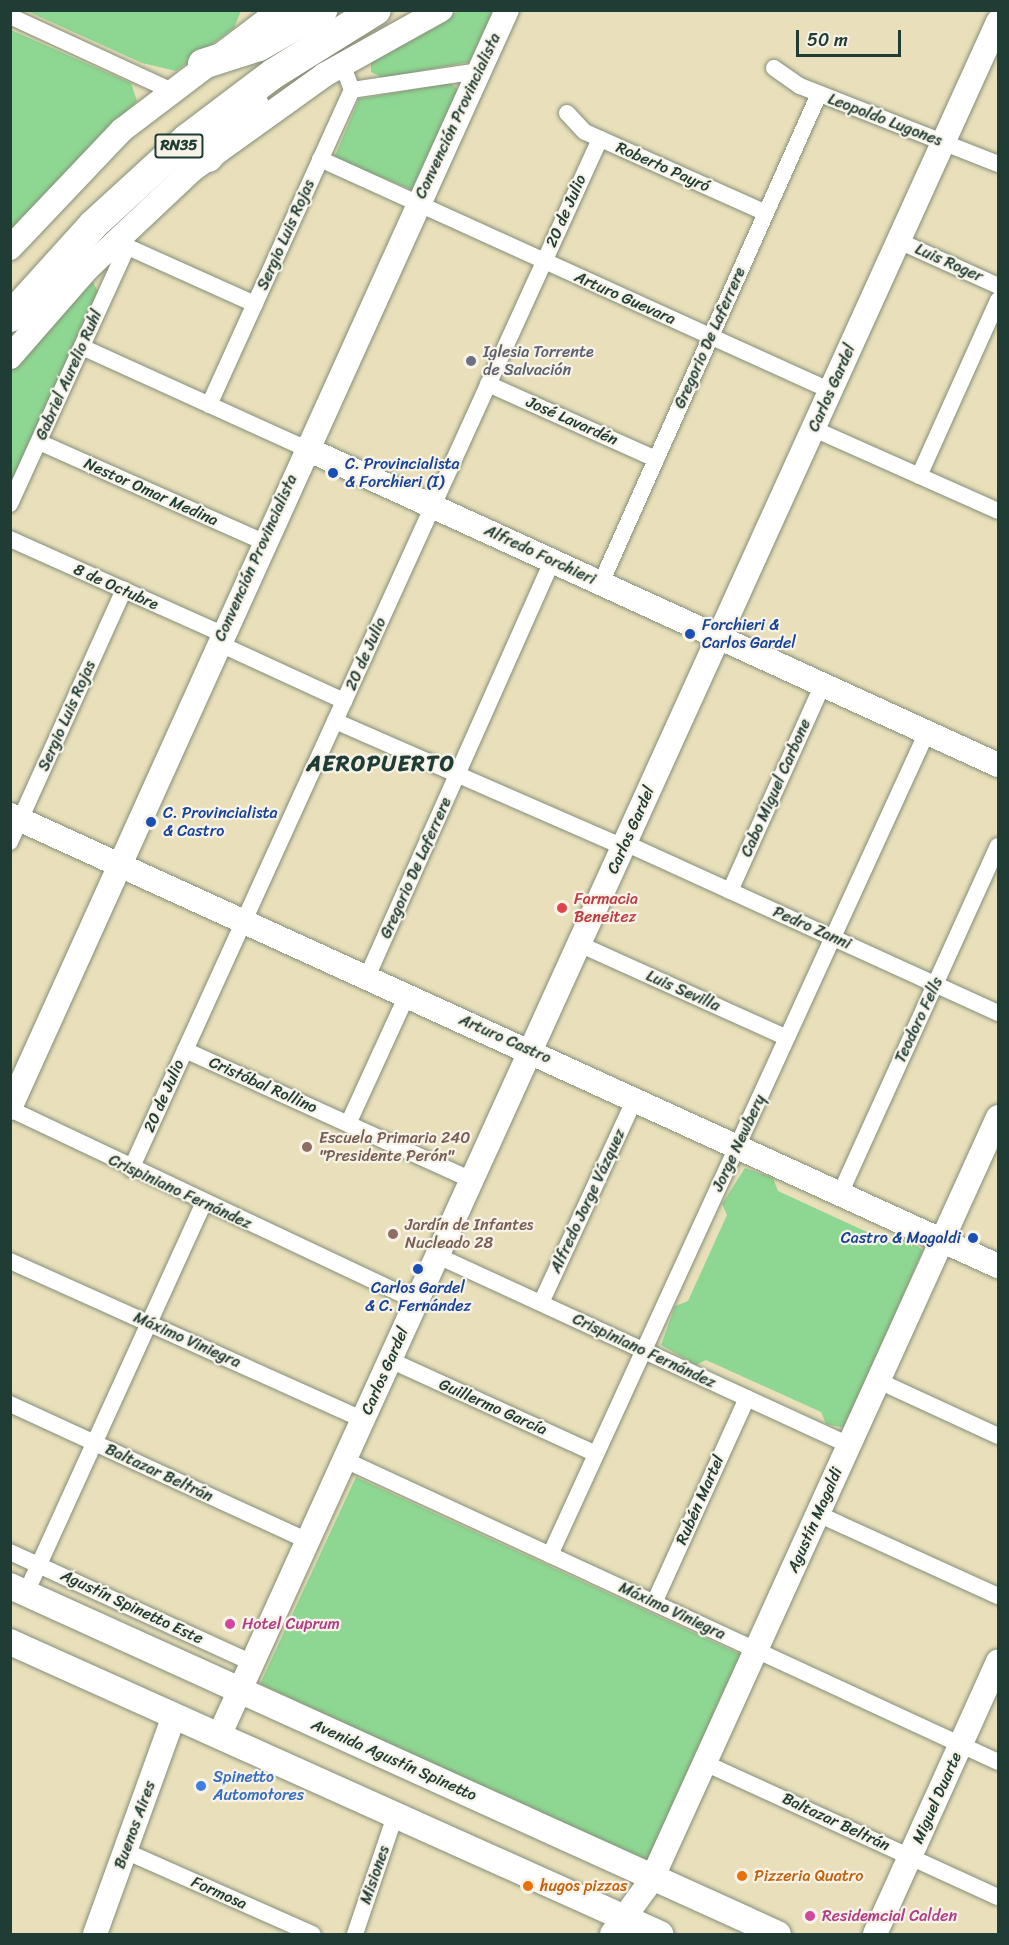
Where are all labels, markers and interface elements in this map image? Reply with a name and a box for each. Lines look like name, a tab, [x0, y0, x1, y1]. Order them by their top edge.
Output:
scale bar	[799, 18, 904, 56]
text: 50 m	[807, 24, 848, 56]
street label: Convención Provincialista	[411, 30, 505, 202]
street label: Leopoldo Lugones	[825, 89, 945, 151]
road number: RN35	[154, 134, 204, 158]
street label: Roberto Payró	[613, 138, 713, 196]
street label: 20 de Julio	[542, 172, 590, 250]
street label: Sergio Luis Rojas	[253, 176, 319, 294]
street label: Luis Roger	[912, 239, 986, 287]
street label: Gregorio De Laferrere	[670, 264, 750, 412]
street label: Arturo Guevara	[572, 267, 678, 329]
street label: Gabriel Aurelio Ruhl	[32, 307, 106, 443]
street label: Carlos Gardel	[804, 341, 860, 435]
place label: Iglesia Torrente de Salvación	[483, 342, 594, 380]
marker: Iglesia Torrente de Salvación	[464, 354, 478, 368]
street label: José Lavardén	[523, 392, 621, 450]
street label: Nestor Omar Medina	[81, 454, 221, 530]
place label: C. Provincialista & Forchieri (I)	[345, 454, 460, 492]
marker: C. Provincialista & Forchieri (I)	[326, 466, 340, 480]
street label: Convención Provincialista	[211, 472, 301, 644]
street label: Alfredo Forchieri	[481, 521, 599, 589]
street label: 8 de Octubre	[70, 560, 162, 614]
street label: 20 de Julio	[342, 615, 390, 693]
place label: Forchieri & Carlos Gardel	[702, 615, 796, 653]
marker: Forchieri & Carlos Gardel	[683, 627, 697, 641]
street label: Sergio Luis Rojas	[34, 657, 100, 775]
street label: Cabo Miguel Carbone	[737, 717, 815, 859]
district label: AEROPUERTO	[307, 751, 455, 777]
street label: Carlos Gardel	[603, 783, 659, 877]
street label: Gregorio De Laferrere	[376, 794, 456, 942]
place label: C. Provincialista & Castro	[163, 803, 278, 841]
marker: C. Provincialista & Castro	[144, 815, 158, 829]
place label: Farmacia Beneitez	[574, 889, 638, 927]
marker: Farmacia Beneitez	[555, 901, 569, 915]
street label: Pedro Zanni	[770, 902, 854, 954]
street label: Luis Sevilla	[643, 966, 723, 1016]
street label: Teodoro Fells	[891, 974, 947, 1066]
street label: Arturo Castro	[456, 1010, 554, 1068]
street label: Cristóbal Rollino	[206, 1053, 320, 1117]
street label: 20 de Julio	[140, 1057, 188, 1135]
street label: Jorge Newbery	[708, 1092, 770, 1194]
street label: Alfredo Jorge Vázquez	[546, 1126, 630, 1276]
place label: Escuela Primaria 240 "Presidente Perón"	[319, 1128, 470, 1166]
marker: Escuela Primaria 240 "Presidente Perón"	[300, 1140, 314, 1154]
street label: Crispiniano Fernández	[105, 1150, 255, 1234]
place label: Jardín de Infantes Nucleado 28	[405, 1215, 535, 1253]
marker: Jardín de Infantes Nucleado 28	[386, 1227, 400, 1241]
place label: Castro & Magaldi	[841, 1228, 961, 1248]
marker: Castro & Magaldi	[966, 1231, 980, 1245]
marker: Carlos Gardel & C. Fernández	[411, 1262, 425, 1276]
place label: Carlos Gardel & C. Fernández	[365, 1278, 471, 1316]
street label: Máximo Viniegra	[130, 1308, 244, 1372]
street label: Crispiniano Fernández	[569, 1309, 719, 1393]
street label: Carlos Gardel	[357, 1324, 413, 1418]
street label: Guillermo García	[436, 1375, 550, 1439]
street label: Baltazar Beltrán	[102, 1440, 216, 1506]
street label: Rubén Martel	[672, 1452, 728, 1548]
street label: Agustín Magaldi	[783, 1465, 847, 1575]
street label: Agustín Spinetto Este	[58, 1566, 206, 1648]
street label: Máximo Viniegra	[616, 1578, 728, 1644]
place label: Hotel Cuprum	[242, 1614, 340, 1634]
marker: Hotel Cuprum	[223, 1617, 237, 1631]
street label: Avenida Agustín Spinetto	[308, 1715, 480, 1805]
street label: Miguel Duarte	[908, 1749, 966, 1847]
place label: Spinetto Automotores	[213, 1767, 304, 1805]
street label: Buenos Aires	[110, 1778, 160, 1872]
marker: Spinetto Automotores	[194, 1779, 208, 1793]
street label: Baltazar Beltrán	[779, 1789, 893, 1855]
street label: Misiones	[356, 1843, 394, 1907]
place label: Pizzeria Quatro	[754, 1866, 863, 1886]
marker: Pizzeria Quatro	[735, 1869, 749, 1883]
street label: Formosa	[188, 1872, 250, 1914]
place label: hugos pizzas	[540, 1876, 627, 1896]
marker: hugos pizzas	[521, 1879, 535, 1893]
place label: Residemcial Calden	[822, 1906, 957, 1926]
marker: Residemcial Calden	[803, 1909, 817, 1923]

